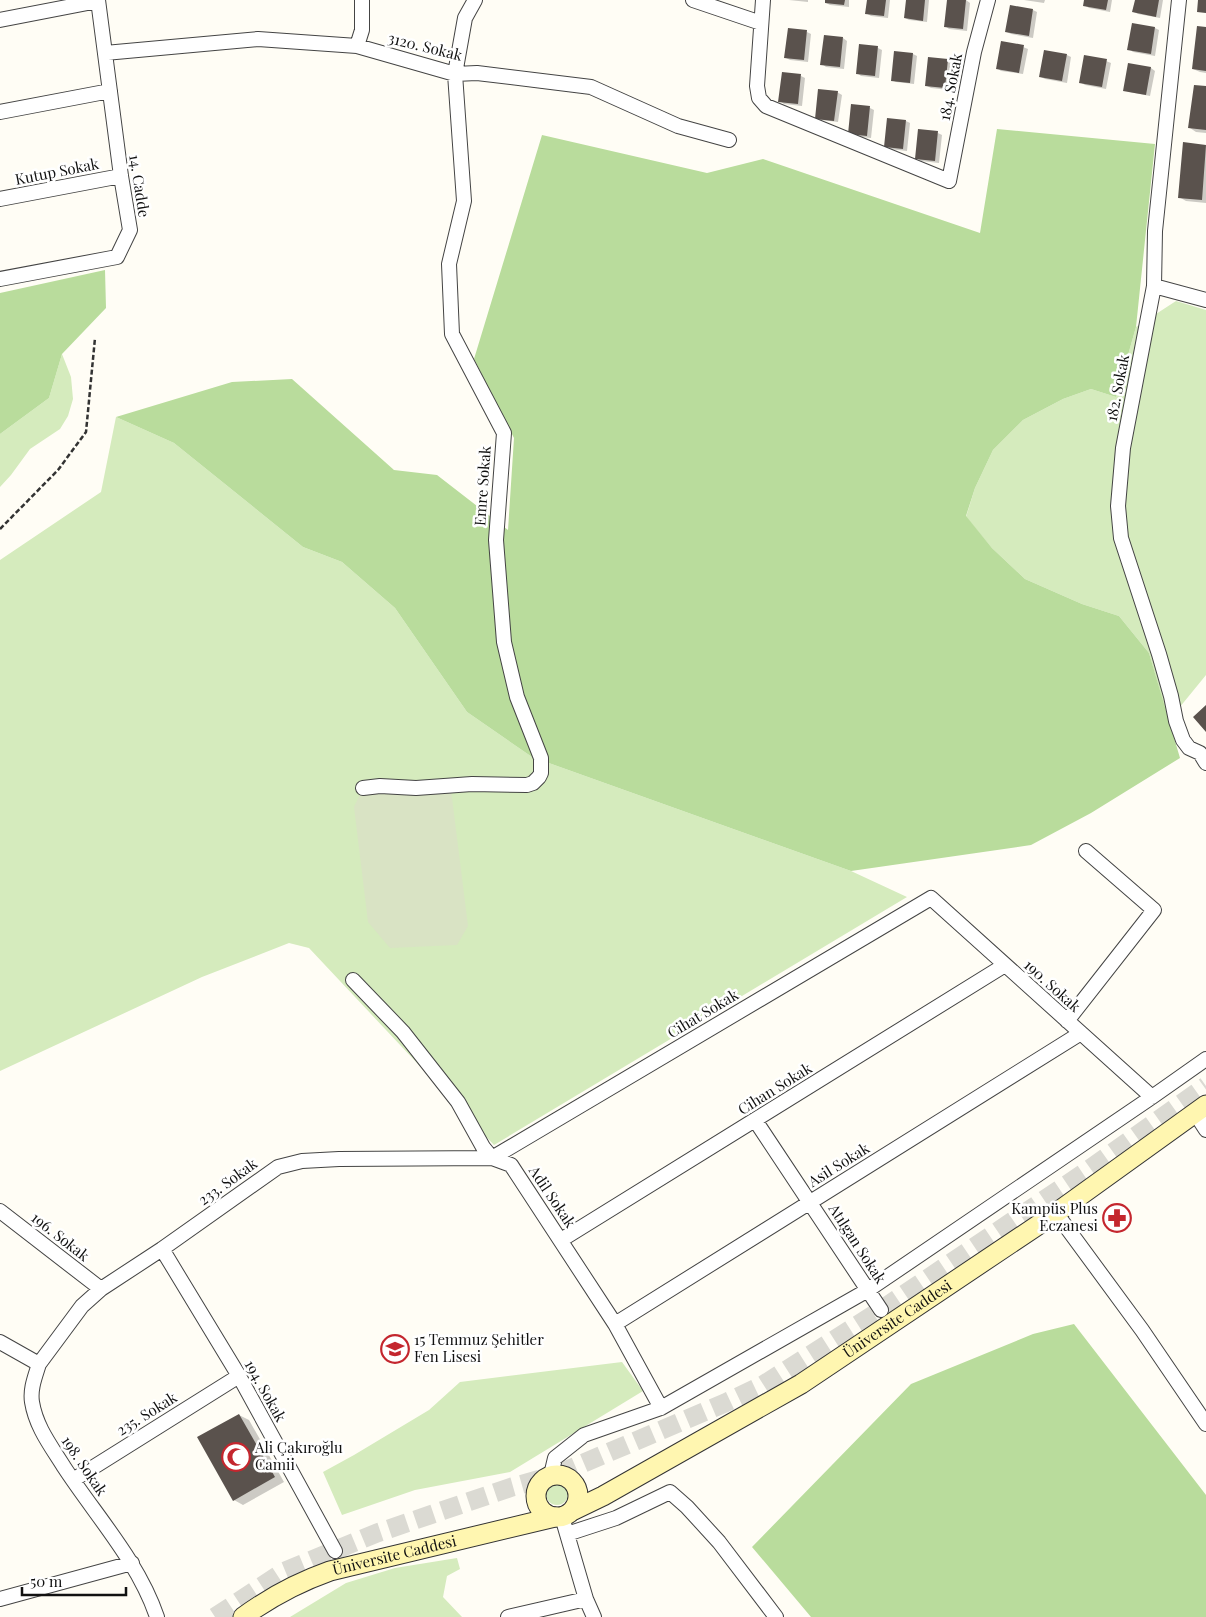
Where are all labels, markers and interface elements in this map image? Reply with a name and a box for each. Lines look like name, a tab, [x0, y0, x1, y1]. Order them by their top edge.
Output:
street label: 3120. Sokak	[386, 27, 465, 65]
street label: 184. Sokak	[934, 51, 966, 122]
street label: Kutup Sokak	[13, 153, 101, 189]
street label: 14. Cadde	[125, 153, 155, 219]
street label: 182. Sokak	[1101, 352, 1133, 423]
street label: Emre Sokak	[469, 445, 495, 527]
street label: 190. Sokak	[1020, 955, 1086, 1017]
street label: Cihat Sokak	[663, 984, 742, 1042]
street label: Cihan Sokak	[734, 1057, 816, 1119]
street label: Asil Sokak	[803, 1137, 873, 1191]
street label: 233. Sokak	[194, 1153, 261, 1209]
street label: Adil Sokak	[524, 1161, 581, 1232]
place label: Kampüs Plus Eczanesi	[1011, 1198, 1099, 1235]
street label: Atılgan Sokak	[824, 1199, 892, 1288]
pharmacy icon: Kampüs Plus Eczanesi	[1102, 1203, 1132, 1233]
street label: 196. Sokak	[27, 1207, 94, 1266]
street label: Üniversite Caddesi	[839, 1274, 956, 1362]
place label: 15 Temmuz Şehitler Fen Lisesi	[414, 1329, 544, 1366]
school or university icon: 15 Temmuz Şehitler Fen Lisesi	[380, 1334, 410, 1364]
street label: 194. Sokak	[241, 1356, 291, 1426]
street label: 235. Sokak	[112, 1386, 181, 1440]
street label: 198. Sokak	[57, 1431, 113, 1500]
place label: Ali Çakıroğlu Camii	[254, 1437, 343, 1474]
mosque icon: Ali Çakıroğlu Camii	[221, 1442, 251, 1472]
street label: Üniversite Caddesi	[330, 1530, 459, 1579]
scale bar	[22, 1564, 126, 1596]
text: 50 m	[30, 1571, 63, 1591]

